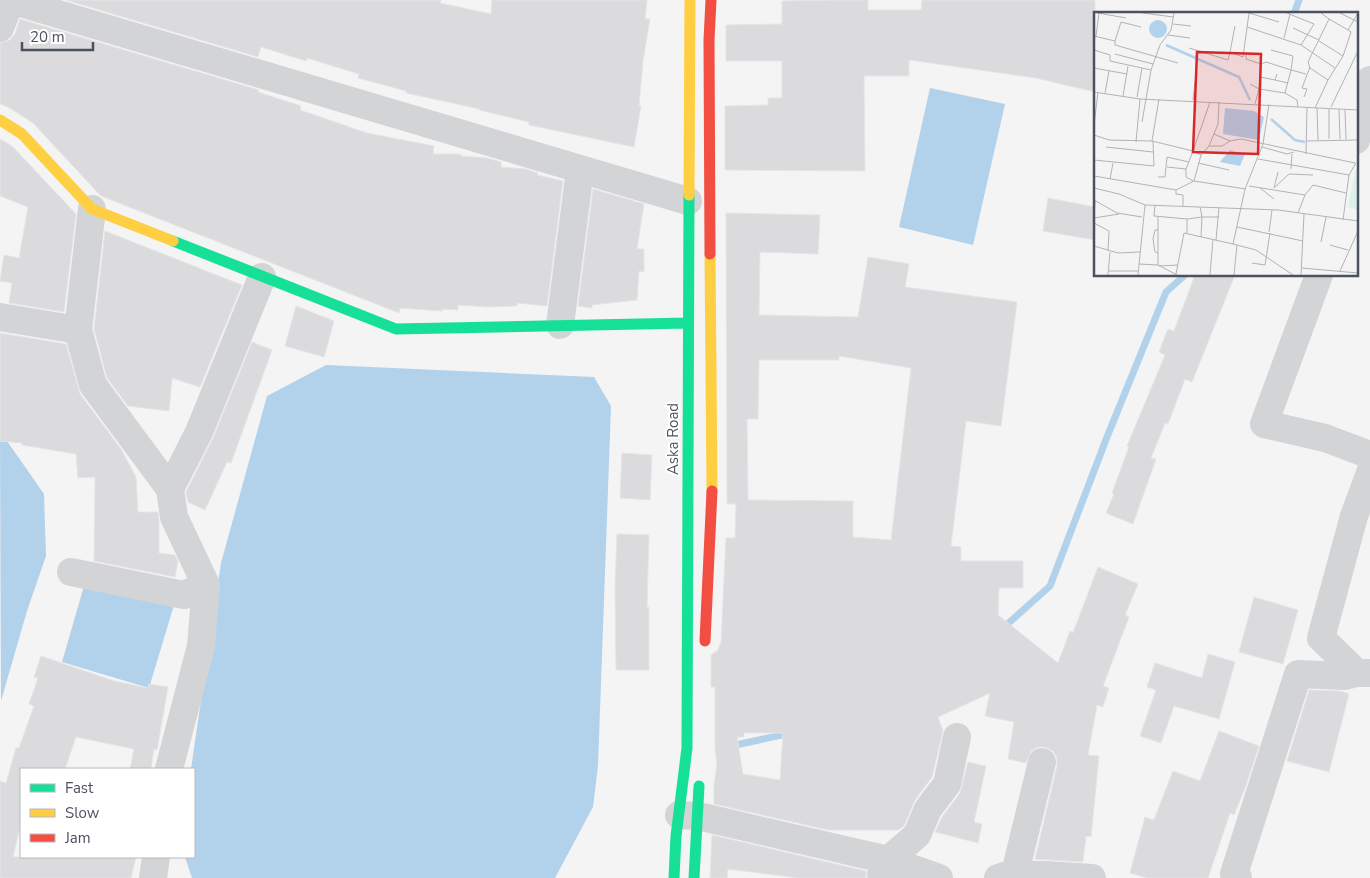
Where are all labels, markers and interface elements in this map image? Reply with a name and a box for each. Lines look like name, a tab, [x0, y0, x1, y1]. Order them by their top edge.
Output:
inset map	[1094, 12, 1358, 276]
scale bar	[22, 20, 94, 52]
text: 20 m	[30, 27, 65, 47]
street label: Aska Road	[663, 403, 683, 475]
legend	[20, 768, 195, 858]
text: Fast	[65, 778, 94, 798]
text: Slow	[65, 803, 100, 823]
text: Jam	[64, 828, 91, 848]

